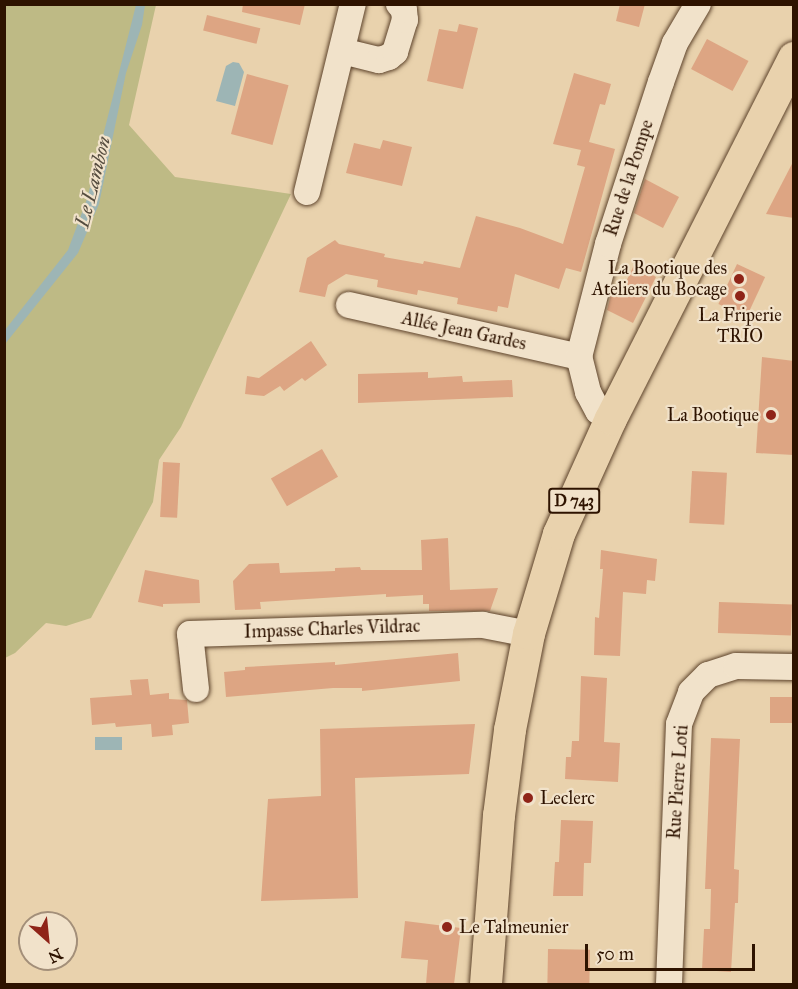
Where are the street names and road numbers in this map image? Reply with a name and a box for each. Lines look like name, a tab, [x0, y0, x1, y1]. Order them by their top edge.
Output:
street label: Rue de la Pompe	[600, 117, 658, 239]
street label: Allée Jean Gardes	[400, 307, 528, 355]
road number: D 743	[547, 488, 601, 514]
street label: Impasse Charles Vildrac	[243, 615, 421, 643]
street label: Rue Pierre Loti	[663, 724, 693, 840]

